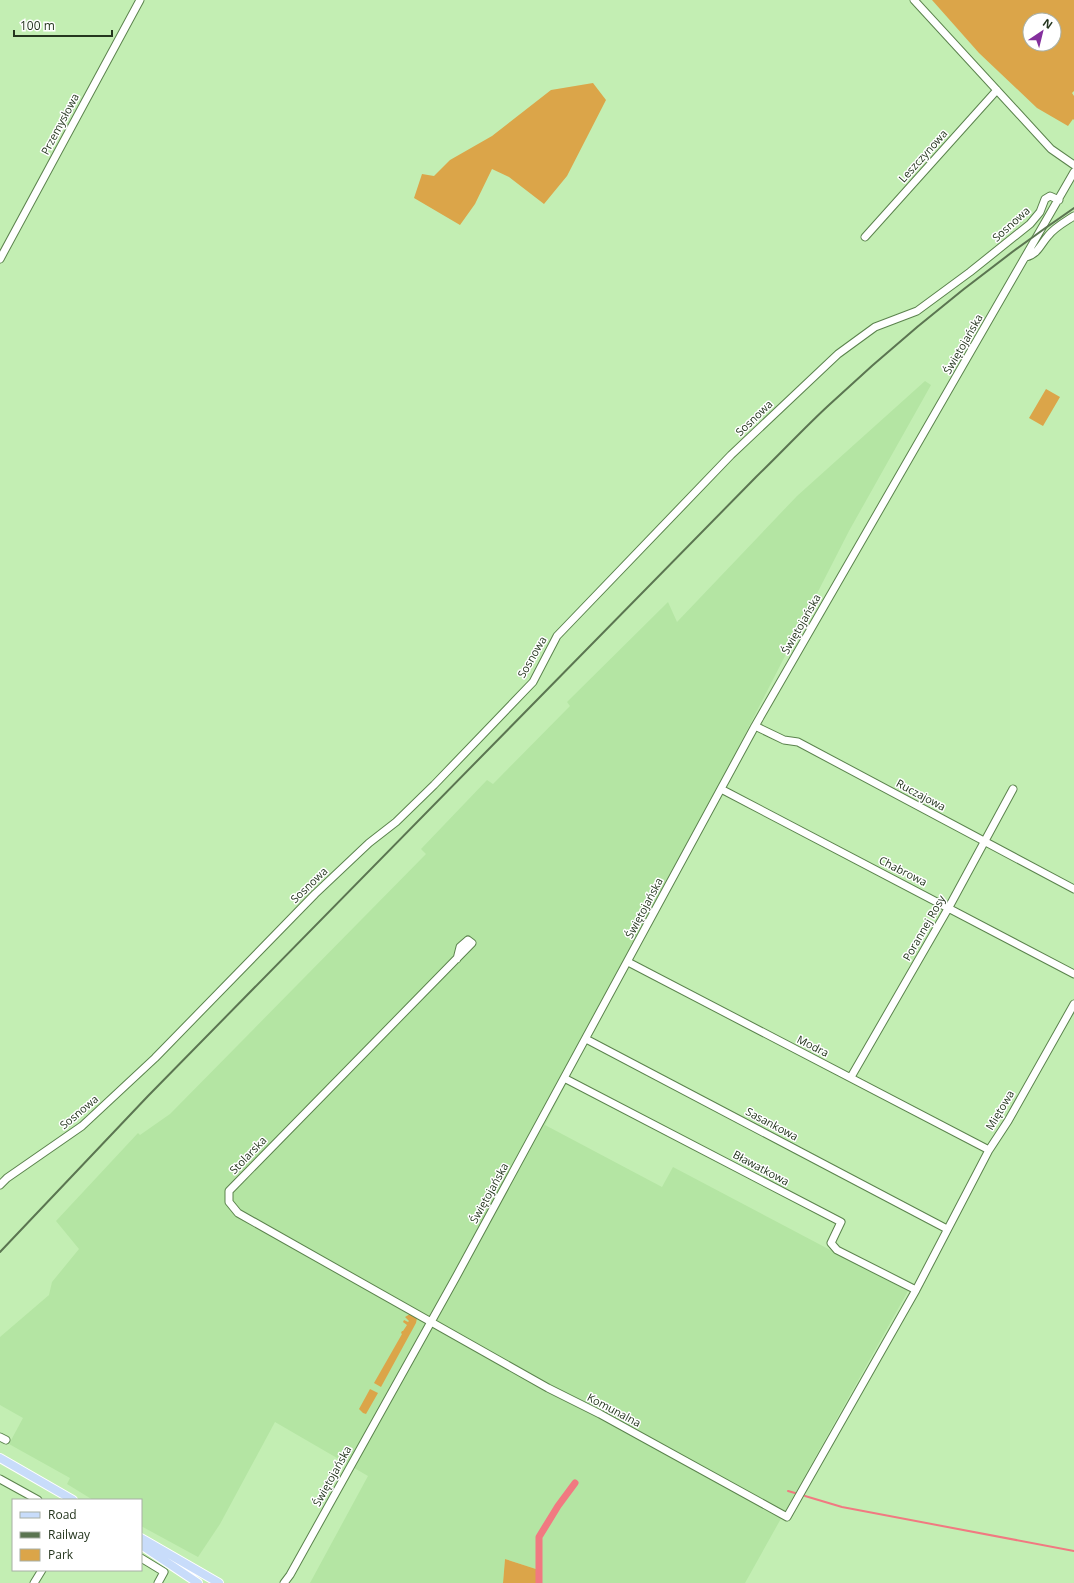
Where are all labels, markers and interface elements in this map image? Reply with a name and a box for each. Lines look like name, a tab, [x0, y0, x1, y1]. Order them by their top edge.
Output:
scale bar	[14, 12, 112, 38]
north arrow	[1022, 12, 1062, 52]
text: N	[1040, 15, 1056, 32]
text: 100 m	[20, 17, 55, 34]
street label: Przemysłowa	[37, 90, 82, 157]
street label: Leszczynowa	[895, 126, 950, 185]
street label: Sosnowa	[989, 203, 1033, 245]
street label: Świętojańska	[939, 311, 986, 376]
street label: Sosnowa	[732, 396, 775, 439]
street label: Świętojańska	[777, 591, 824, 656]
street label: Sosnowa	[514, 633, 550, 680]
street label: Ruczajowa	[894, 775, 949, 814]
street label: Chabrowa	[877, 852, 930, 889]
street label: Sosnowa	[287, 863, 330, 906]
street label: Świętojańska	[621, 875, 666, 941]
street label: Porannej Rosy	[899, 892, 949, 963]
street label: Modra	[795, 1031, 832, 1060]
street label: Miętowa	[982, 1087, 1017, 1132]
street label: Sosnowa	[56, 1091, 101, 1132]
street label: Sasankowa	[743, 1103, 801, 1144]
street label: Stolarska	[226, 1133, 269, 1177]
street label: Bławatkowa	[731, 1146, 792, 1189]
street label: Świętojańska	[466, 1160, 511, 1226]
street label: Komunalna	[585, 1389, 644, 1430]
street label: Świętojańska	[309, 1443, 354, 1509]
legend	[12, 1499, 142, 1571]
text: Road	[48, 1506, 77, 1523]
text: Railway	[48, 1526, 91, 1543]
text: Park	[48, 1546, 74, 1563]

